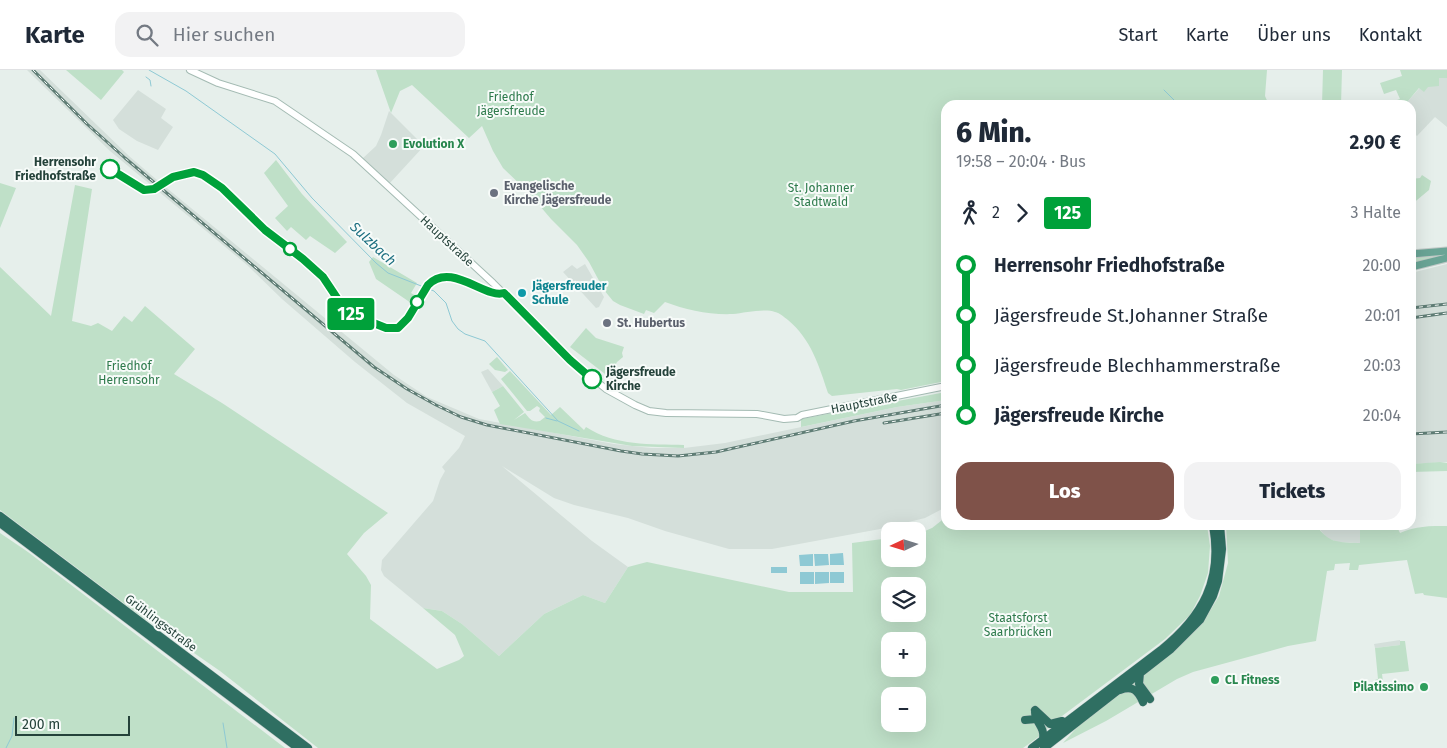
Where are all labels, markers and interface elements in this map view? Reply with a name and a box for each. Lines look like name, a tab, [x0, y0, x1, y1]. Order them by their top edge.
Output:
search box	[115, 12, 465, 57]
text: Karte	[25, 21, 85, 49]
icon: search	[133, 21, 161, 49]
text: Hier suchen	[173, 23, 275, 46]
text: Start	[1118, 24, 1158, 46]
text: Karte	[1186, 24, 1229, 46]
text: Über uns	[1257, 24, 1331, 46]
text: Kontakt	[1359, 24, 1422, 46]
park label: Friedhof Jägersfreude	[477, 90, 545, 118]
text: 6 Min.	[956, 116, 1031, 149]
text: 2.90 €	[1350, 131, 1401, 154]
place label: Evolution X	[403, 137, 465, 151]
marker: Evolution X	[387, 138, 399, 150]
text: 19:58 – 20:04 · Bus	[956, 152, 1086, 171]
place label: Herrensohr Friedhofstraße	[15, 155, 96, 183]
marker: Herrensohr Friedhofstraße	[100, 159, 120, 179]
place label: Evangelische Kirche Jägersfreude	[504, 179, 612, 207]
park label: St. Johanner Stadtwald	[788, 181, 855, 209]
marker: Evangelische Kirche Jägersfreude	[488, 187, 500, 199]
icon: walk	[956, 199, 984, 227]
icon: forward	[1008, 199, 1036, 227]
text: 125	[1054, 202, 1081, 224]
text: 2	[992, 203, 1000, 222]
text: 3 Halte	[1350, 203, 1401, 222]
street label: Hauptstraße	[418, 213, 476, 269]
water label: Sulzbach	[346, 218, 400, 270]
unlabelled marker	[283, 242, 297, 256]
text: Herrensohr Friedhofstraße	[994, 254, 1225, 277]
text: 20:00	[1362, 256, 1401, 275]
place label: Jägersfreuder Schule	[531, 279, 607, 307]
marker: Jägersfreuder Schule	[516, 287, 528, 299]
unlabelled marker	[410, 295, 424, 309]
line badge: 125	[322, 298, 380, 330]
text: 125	[337, 303, 365, 325]
text: Jägersfreude St.Johanner Straße	[994, 304, 1268, 327]
text: 20:01	[1365, 306, 1401, 325]
place label: St. Hubertus	[617, 316, 685, 330]
marker: St. Hubertus	[601, 317, 613, 329]
text: Jägersfreude Blechhammerstraße	[994, 354, 1280, 377]
text: 20:03	[1364, 356, 1401, 375]
park label: Friedhof Herrensohr	[98, 359, 160, 387]
place label: Jägersfreude Kirche	[605, 365, 676, 393]
marker: Jägersfreude Kirche	[582, 369, 602, 389]
street label: Hauptstraße	[830, 390, 898, 416]
text: Jägersfreude Kirche	[994, 404, 1164, 427]
text: 20:04	[1363, 406, 1401, 425]
button: Los	[956, 462, 1174, 520]
button: Tickets	[1184, 462, 1401, 520]
north arrow	[881, 522, 926, 568]
map controls	[881, 522, 926, 732]
button: layers	[881, 577, 926, 622]
street label: Grühlingsstraße	[122, 591, 200, 655]
park label: Staatsforst Saarbrücken	[984, 611, 1052, 639]
button: +	[881, 632, 926, 677]
place label: CL Fitness	[1225, 673, 1280, 687]
marker: CL Fitness	[1209, 674, 1221, 686]
place label: Pilatissimo	[1353, 680, 1414, 694]
marker: Pilatissimo	[1418, 681, 1430, 693]
button: −	[881, 687, 926, 732]
scale bar	[15, 713, 130, 736]
text: 200 m	[22, 716, 60, 733]

